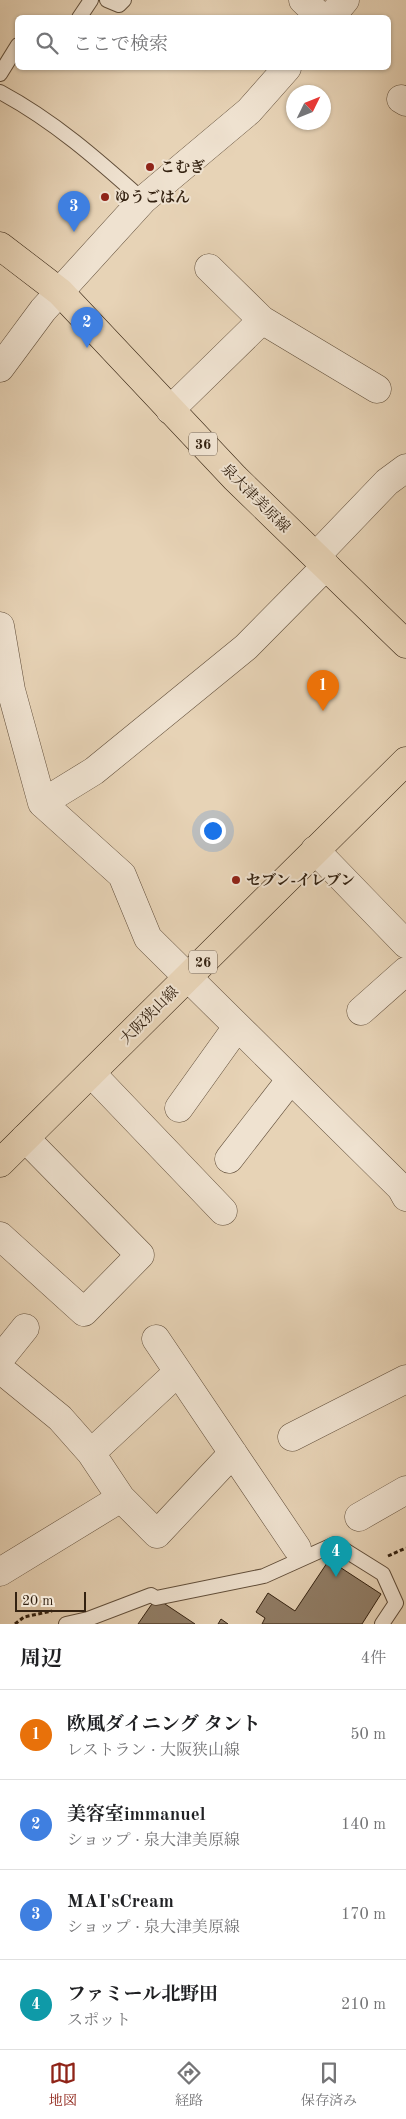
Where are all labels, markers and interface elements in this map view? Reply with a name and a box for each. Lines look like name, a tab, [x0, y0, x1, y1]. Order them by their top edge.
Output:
search box	[15, 15, 391, 70]
icon: search	[33, 29, 61, 57]
text: ここで検索	[73, 36, 168, 55]
north arrow	[286, 85, 331, 130]
place label: こむぎ	[160, 159, 205, 176]
marker: こむぎ	[144, 161, 156, 173]
place label: ゆうごはん	[115, 189, 190, 206]
pin: 3	[58, 191, 90, 232]
marker: ゆうごはん	[99, 191, 111, 203]
pin: 2	[71, 307, 103, 348]
road number: 36	[189, 432, 217, 456]
street label: 泉大津美原線	[218, 461, 293, 536]
pin: 1	[307, 670, 339, 711]
your location	[200, 818, 226, 844]
place label: セブン-イレブン	[246, 872, 355, 889]
marker: セブン-イレブン	[230, 874, 242, 886]
road number: 26	[189, 950, 217, 974]
street label: 大阪狭山線	[117, 983, 182, 1048]
pin: 4	[320, 1536, 352, 1577]
scale bar	[15, 1589, 86, 1612]
text: 20 m	[22, 1594, 53, 1608]
text: 周辺	[20, 1649, 62, 1670]
text: 4件	[361, 1651, 386, 1667]
text: 欧風ダイニング タント	[67, 1716, 261, 1735]
text: 1	[31, 1727, 41, 1743]
text: 50 m	[350, 1727, 386, 1743]
text: レストラン · 大阪狭山線	[67, 1743, 240, 1759]
text: 美容室immanuel	[67, 1806, 206, 1825]
text: 2	[31, 1817, 41, 1833]
text: 140 m	[341, 1817, 386, 1833]
text: ショップ · 泉大津美原線	[67, 1833, 240, 1849]
text: MAI'sCream	[67, 1893, 174, 1912]
text: 3	[31, 1907, 41, 1923]
text: 170 m	[341, 1907, 386, 1923]
text: ショップ · 泉大津美原線	[67, 1920, 240, 1936]
text: ファミール北野田	[67, 1986, 218, 2005]
text: 4	[31, 1997, 41, 2013]
text: 210 m	[341, 1997, 386, 2013]
text: スポット	[67, 2013, 131, 2029]
tab: 地図	[49, 2059, 77, 2110]
tab: 経路	[175, 2059, 203, 2110]
tab: 保存済み	[301, 2059, 357, 2110]

